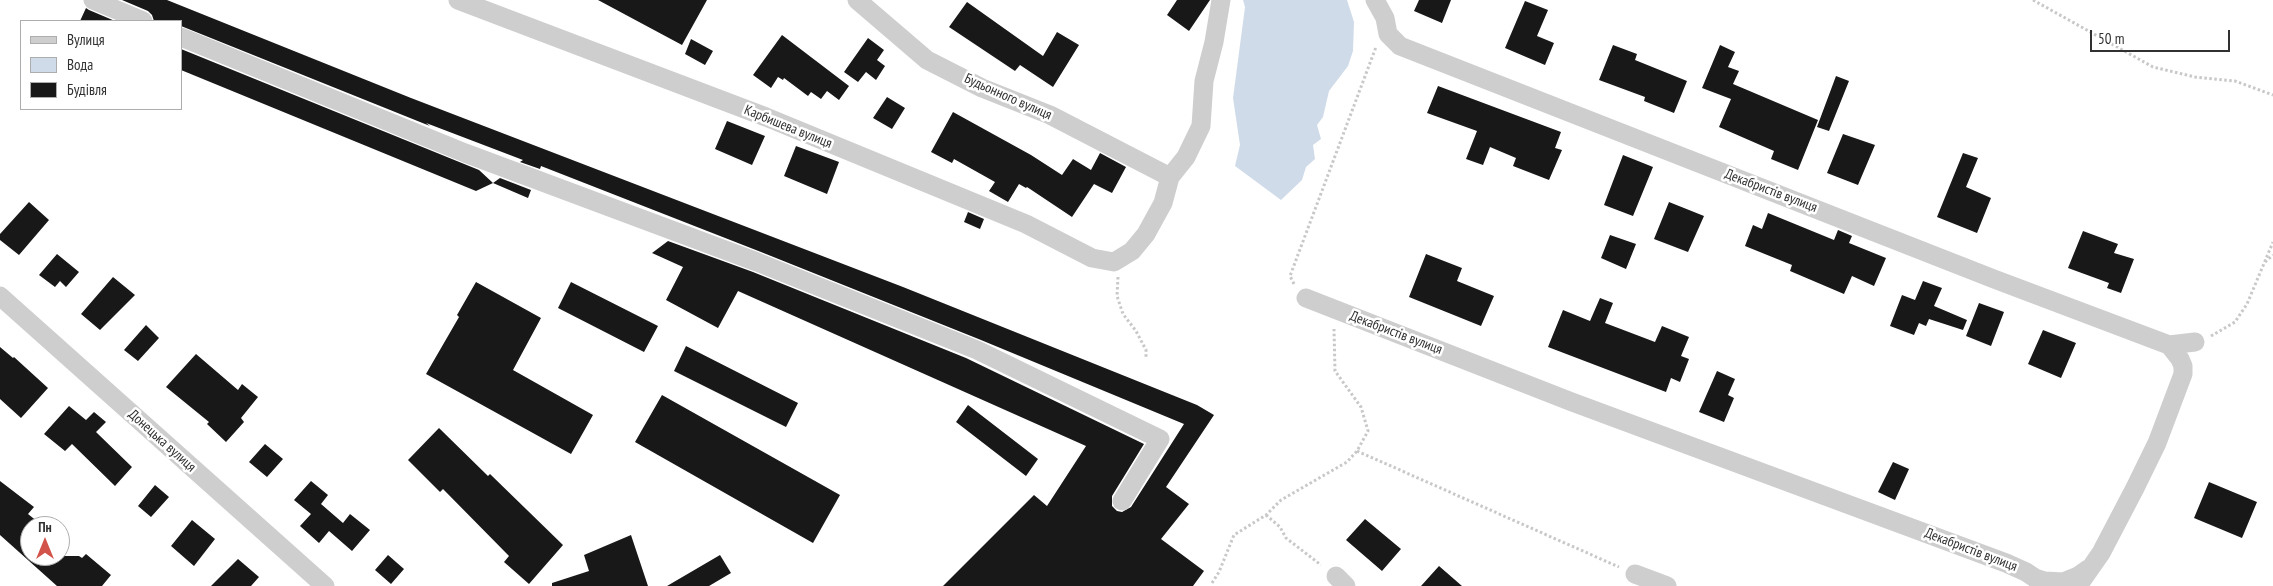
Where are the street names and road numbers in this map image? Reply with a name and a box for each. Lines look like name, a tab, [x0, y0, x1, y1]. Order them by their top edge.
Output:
street label: Будьонного вулиця	[962, 70, 1054, 124]
street label: Карбишева вулиця	[742, 102, 834, 152]
street label: Декабристів вулиця	[1722, 166, 1820, 216]
street label: Декабристів вулиця	[1347, 308, 1445, 358]
street label: Донецька вулиця	[125, 406, 199, 476]
street label: Декабристів вулиця	[1922, 525, 2020, 575]

